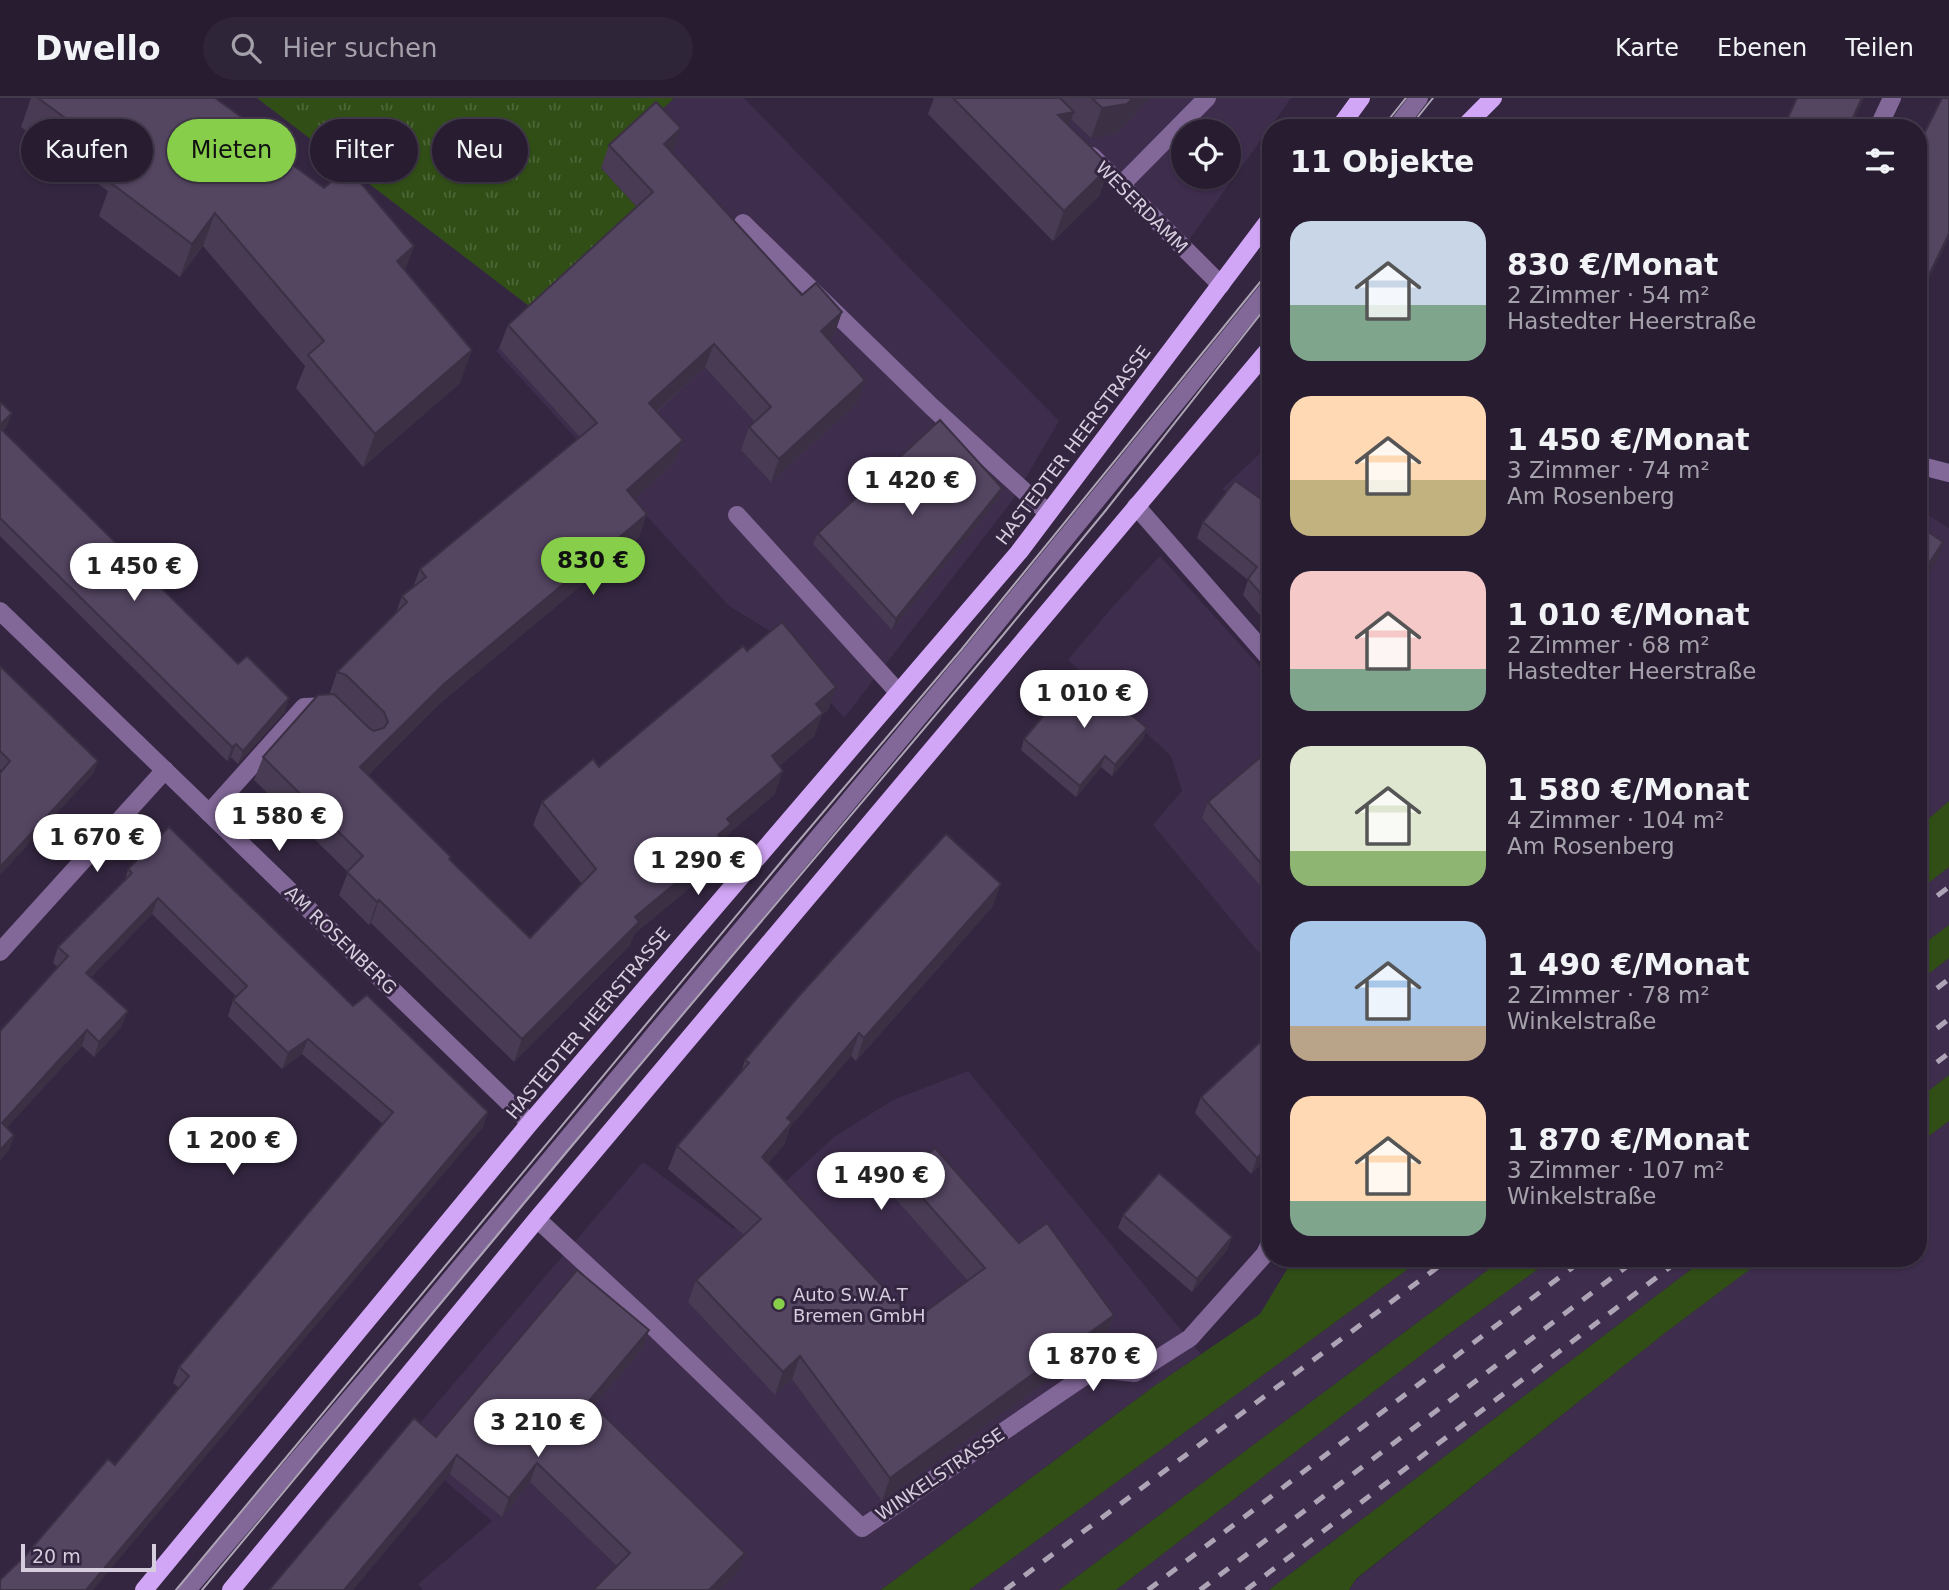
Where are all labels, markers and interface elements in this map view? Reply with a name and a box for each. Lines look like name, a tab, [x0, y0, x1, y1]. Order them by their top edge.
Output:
search box	[203, 17, 693, 80]
text: Dwello	[35, 29, 161, 68]
icon: search	[227, 29, 265, 67]
text: Hier suchen	[283, 33, 438, 63]
text: Karte	[1615, 34, 1679, 62]
text: Ebenen	[1717, 34, 1807, 62]
text: Teilen	[1845, 34, 1914, 62]
chip: Kaufen	[21, 119, 153, 182]
chip: Mieten	[167, 119, 296, 182]
chip: Filter	[310, 119, 418, 182]
chip: Neu	[432, 119, 528, 182]
map controls	[1171, 119, 1241, 189]
button: locate	[1171, 119, 1241, 189]
icon: filters	[1861, 142, 1899, 180]
text: 11 Objekte	[1290, 144, 1474, 179]
street label: WESERDAMM	[1092, 157, 1192, 257]
text: 830 €/Monat	[1507, 247, 1718, 282]
icon: home	[1346, 249, 1430, 333]
text: 2 Zimmer · 54 m²	[1507, 282, 1710, 308]
text: Hastedter Heerstraße	[1507, 308, 1756, 334]
street label: HASTEDTER HEERSTRASSE	[991, 341, 1155, 549]
text: 1 450 €/Monat	[1507, 422, 1750, 457]
icon: home	[1346, 424, 1430, 508]
text: 3 Zimmer · 74 m²	[1507, 457, 1710, 483]
pin: 1 420 €	[847, 458, 977, 517]
text: 1 420 €	[864, 467, 960, 493]
text: Am Rosenberg	[1507, 483, 1675, 509]
pin: 830 €	[544, 538, 642, 597]
pin: 1 450 €	[69, 544, 199, 603]
text: 830 €	[557, 547, 629, 573]
text: 1 450 €	[86, 553, 182, 579]
text: 1 010 €/Monat	[1507, 597, 1750, 632]
icon: home	[1346, 599, 1430, 683]
text: 2 Zimmer · 68 m²	[1507, 632, 1710, 658]
text: Hastedter Heerstraße	[1507, 658, 1756, 684]
pin: 1 010 €	[1019, 670, 1149, 730]
text: 1 010 €	[1036, 680, 1132, 706]
text: 1 580 €/Monat	[1507, 772, 1750, 807]
icon: home	[1346, 774, 1430, 858]
pin: 1 580 €	[214, 794, 344, 853]
text: 1 580 €	[231, 803, 327, 829]
text: 4 Zimmer · 104 m²	[1507, 807, 1724, 833]
pin: 1 670 €	[32, 814, 162, 874]
text: 1 670 €	[49, 824, 145, 850]
text: Am Rosenberg	[1507, 833, 1675, 859]
pin: 1 290 €	[633, 838, 763, 897]
text: 1 290 €	[650, 847, 746, 873]
street label: AM ROSENBERG	[281, 881, 401, 999]
street label: HASTEDTER HEERSTRASSE	[502, 923, 674, 1123]
text: 1 490 €/Monat	[1507, 947, 1750, 982]
icon: home	[1346, 949, 1430, 1033]
text: 2 Zimmer · 78 m²	[1507, 982, 1710, 1008]
text: Winkelstraße	[1507, 1008, 1656, 1034]
pin: 1 200 €	[168, 1118, 298, 1177]
text: 1 870 €/Monat	[1507, 1122, 1750, 1157]
icon: home	[1346, 1124, 1430, 1208]
text: 1 200 €	[185, 1127, 281, 1153]
pin: 1 490 €	[816, 1152, 946, 1212]
text: 3 Zimmer · 107 m²	[1507, 1157, 1724, 1183]
text: 1 490 €	[833, 1162, 929, 1188]
text: Winkelstraße	[1507, 1183, 1656, 1209]
place label: Auto S.W.A.T Bremen GmbH	[793, 1284, 926, 1326]
marker: Auto S.W.A.T Bremen GmbH	[771, 1296, 787, 1312]
pin: 1 870 €	[1028, 1334, 1158, 1393]
text: 1 870 €	[1045, 1343, 1141, 1369]
pin: 3 210 €	[473, 1400, 603, 1459]
text: 3 210 €	[490, 1409, 586, 1435]
street label: WINKELSTRASSE	[872, 1423, 1008, 1525]
scale bar	[21, 1541, 156, 1573]
text: 20 m	[32, 1545, 81, 1567]

